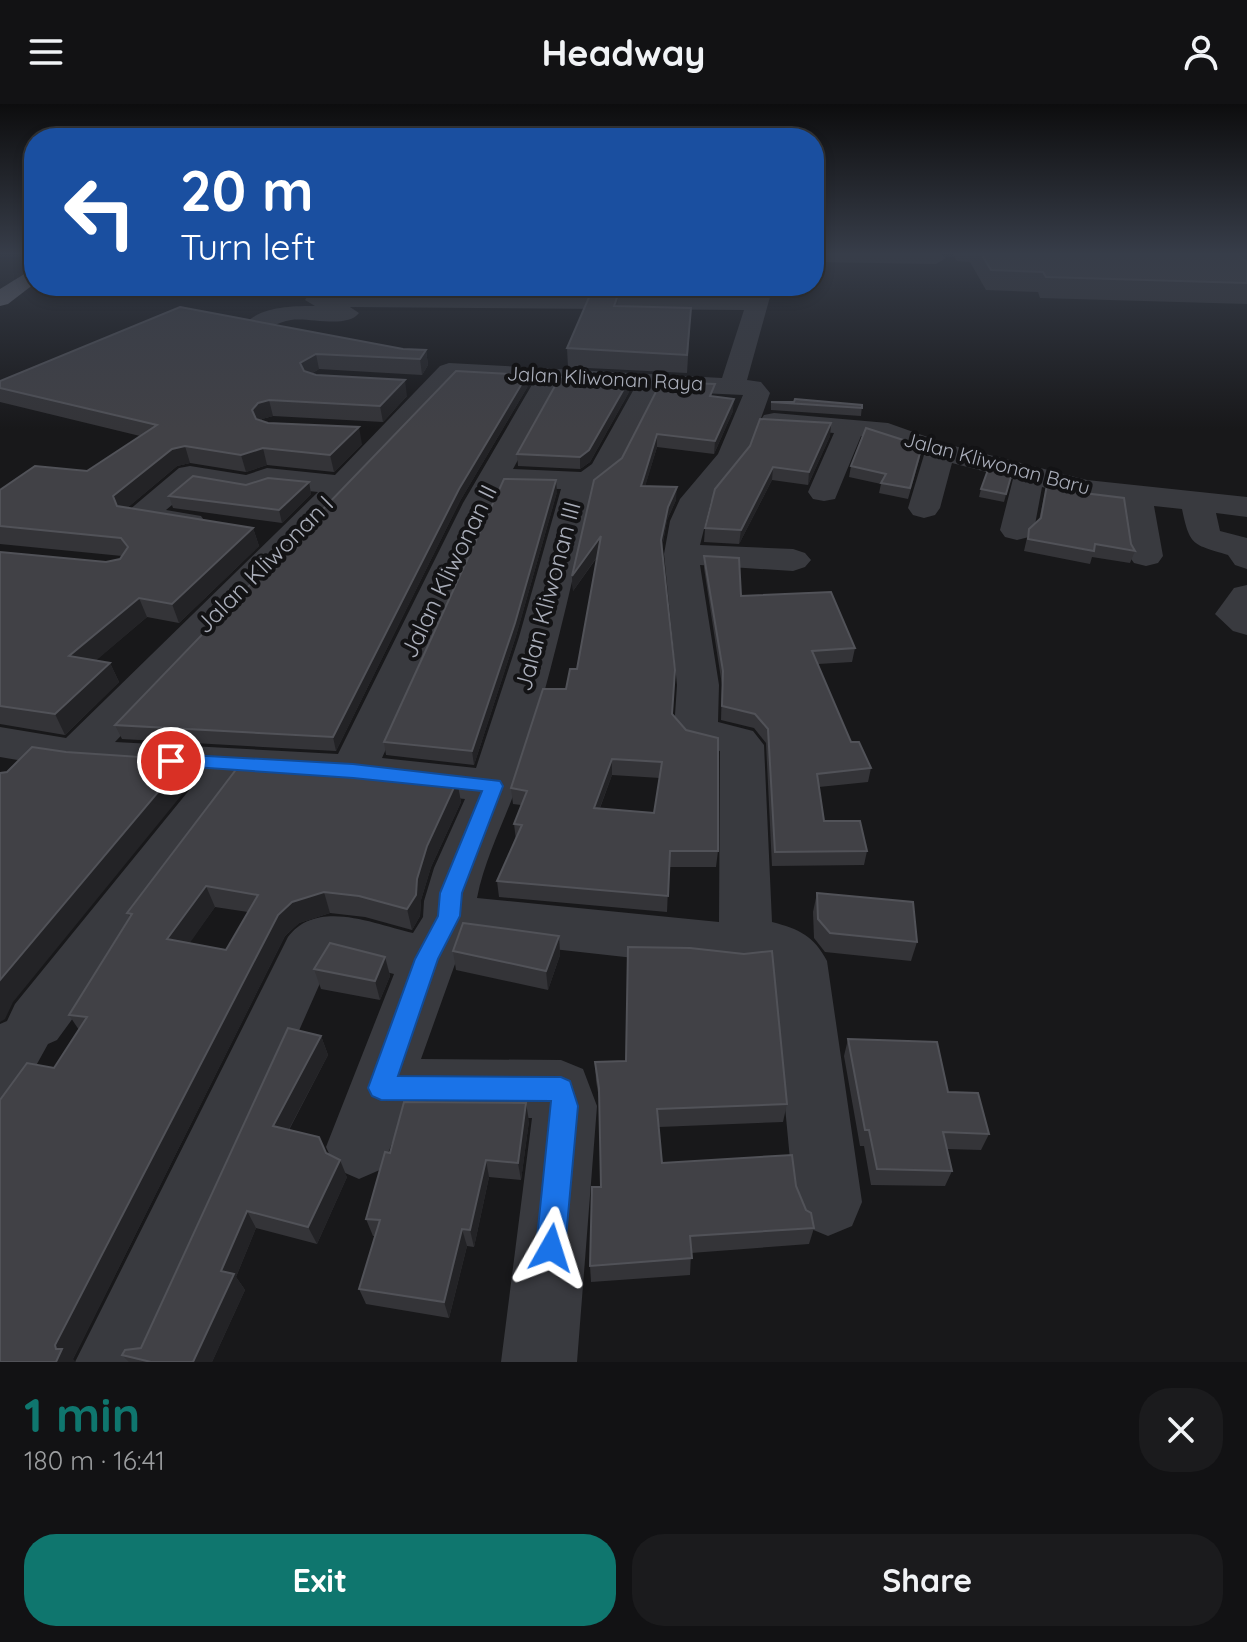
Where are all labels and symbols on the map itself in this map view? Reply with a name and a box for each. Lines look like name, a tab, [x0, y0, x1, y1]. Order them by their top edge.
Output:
street label: Jalan Kliwonan Raya	[506, 360, 704, 396]
street label: Jalan Kliwonan Baru	[901, 426, 1093, 500]
street label: Jalan Kliwonan II	[393, 479, 503, 663]
street label: Jalan Kliwonan I	[189, 489, 339, 639]
street label: Jalan Kliwonan III	[507, 498, 587, 694]
pin	[137, 727, 205, 795]
position arrow	[509, 1206, 593, 1290]

